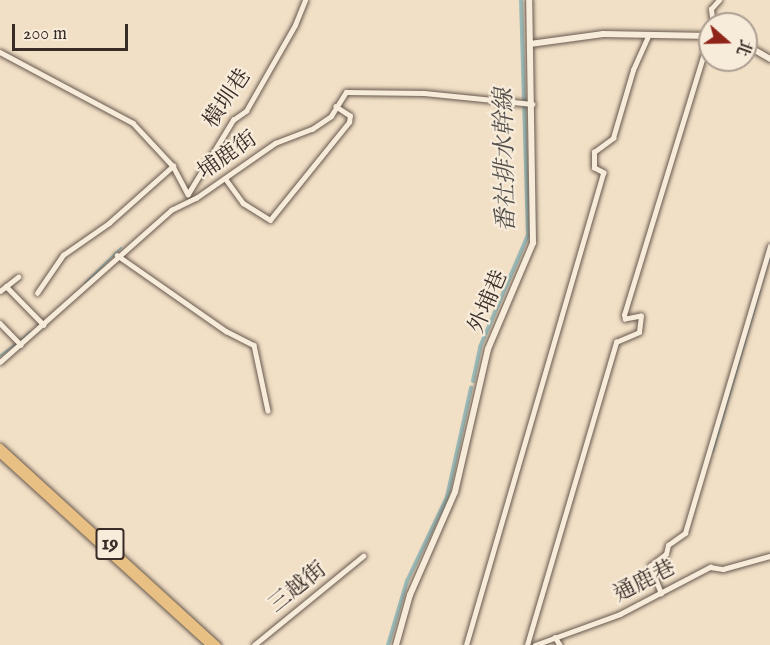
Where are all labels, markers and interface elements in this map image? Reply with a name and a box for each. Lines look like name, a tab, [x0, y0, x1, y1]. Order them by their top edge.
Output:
scale bar	[15, 12, 130, 50]
north arrow	[698, 12, 758, 72]
text: 200 m	[23, 23, 67, 46]
text: 北	[731, 37, 755, 58]
street label: 橫圳巷	[199, 64, 257, 134]
water label: 番社排水幹線	[490, 88, 522, 232]
street label: 埔鹿街	[193, 126, 263, 186]
street label: 外埔巷	[464, 266, 514, 338]
road number: 19	[95, 526, 125, 562]
street label: 通鹿巷	[610, 555, 680, 609]
street label: 三越街	[264, 557, 332, 619]

